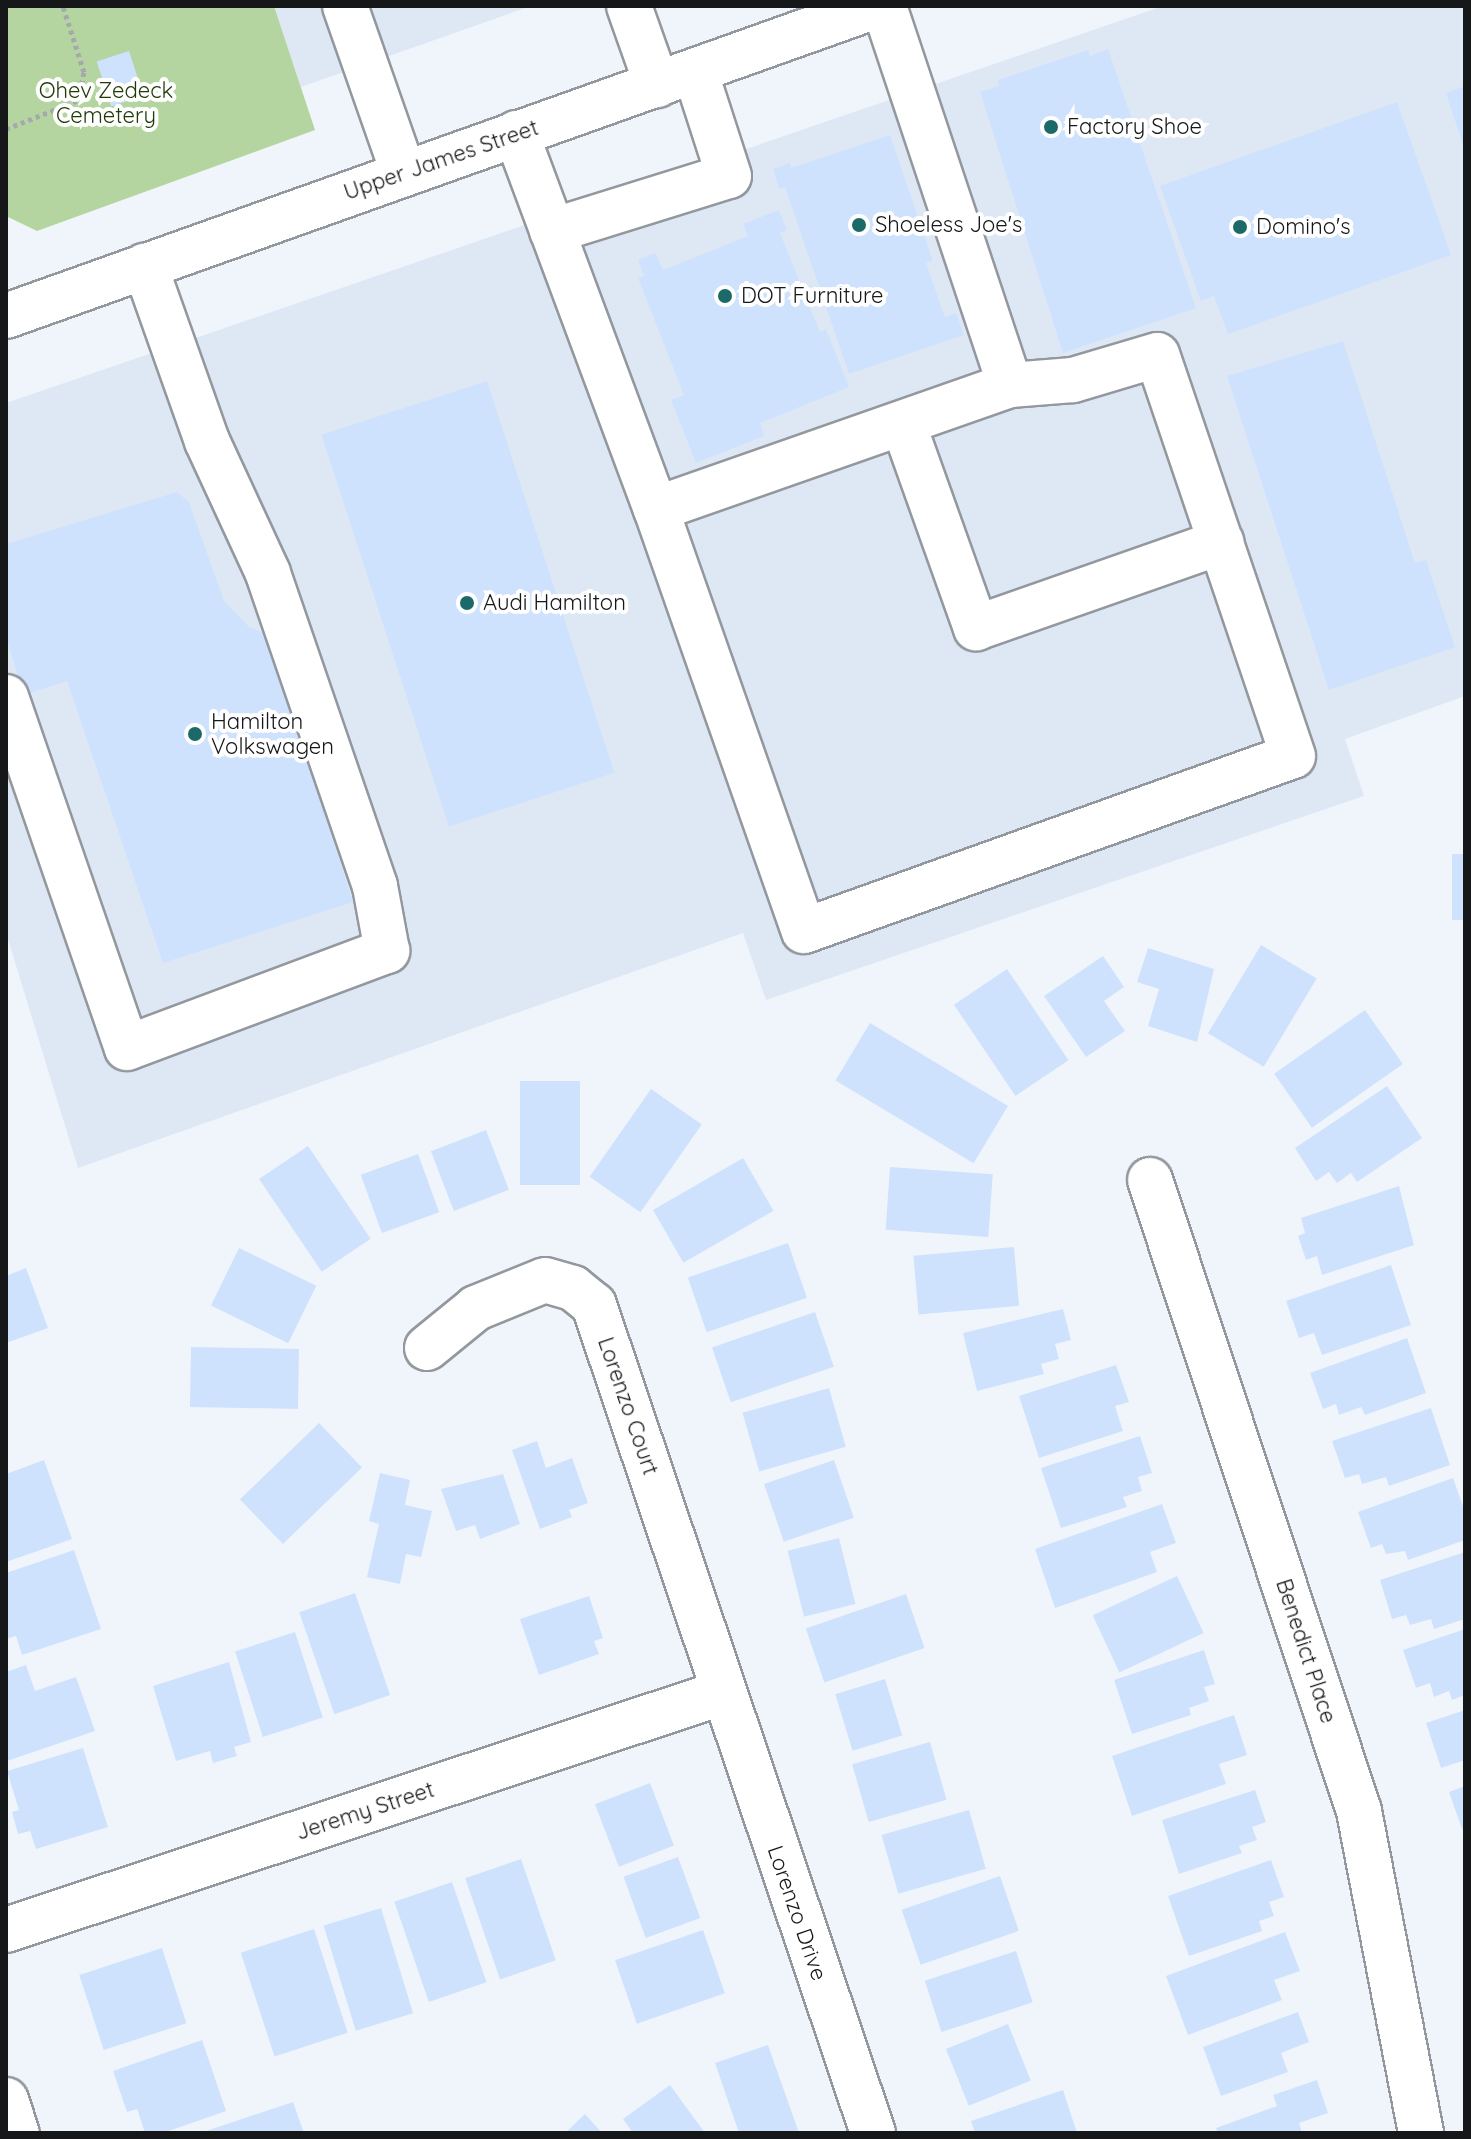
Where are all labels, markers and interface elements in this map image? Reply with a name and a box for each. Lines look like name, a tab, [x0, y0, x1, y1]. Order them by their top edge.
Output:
park label: Ohev Zedeck Cemetery	[39, 77, 173, 128]
street label: Upper James Street	[340, 114, 542, 206]
place label: Factory Shoe	[1067, 114, 1202, 140]
marker: Factory Shoe	[1042, 118, 1060, 136]
place label: Shoeless Joe's	[875, 212, 1022, 238]
place label: Domino's	[1256, 214, 1351, 240]
marker: Shoeless Joe's	[850, 216, 868, 234]
marker: Domino's	[1231, 218, 1249, 236]
place label: DOT Furniture	[741, 283, 883, 309]
marker: DOT Furniture	[716, 287, 734, 305]
place label: Audi Hamilton	[483, 590, 626, 616]
marker: Audi Hamilton	[458, 594, 476, 612]
place label: Hamilton Volkswagen	[211, 708, 334, 760]
marker: Hamilton Volkswagen	[186, 725, 204, 743]
street label: Lorenzo Court	[592, 1334, 664, 1478]
street label: Benedict Place	[1270, 1576, 1342, 1726]
street label: Jeremy Street	[292, 1776, 438, 1846]
street label: Lorenzo Drive	[762, 1842, 832, 1984]

